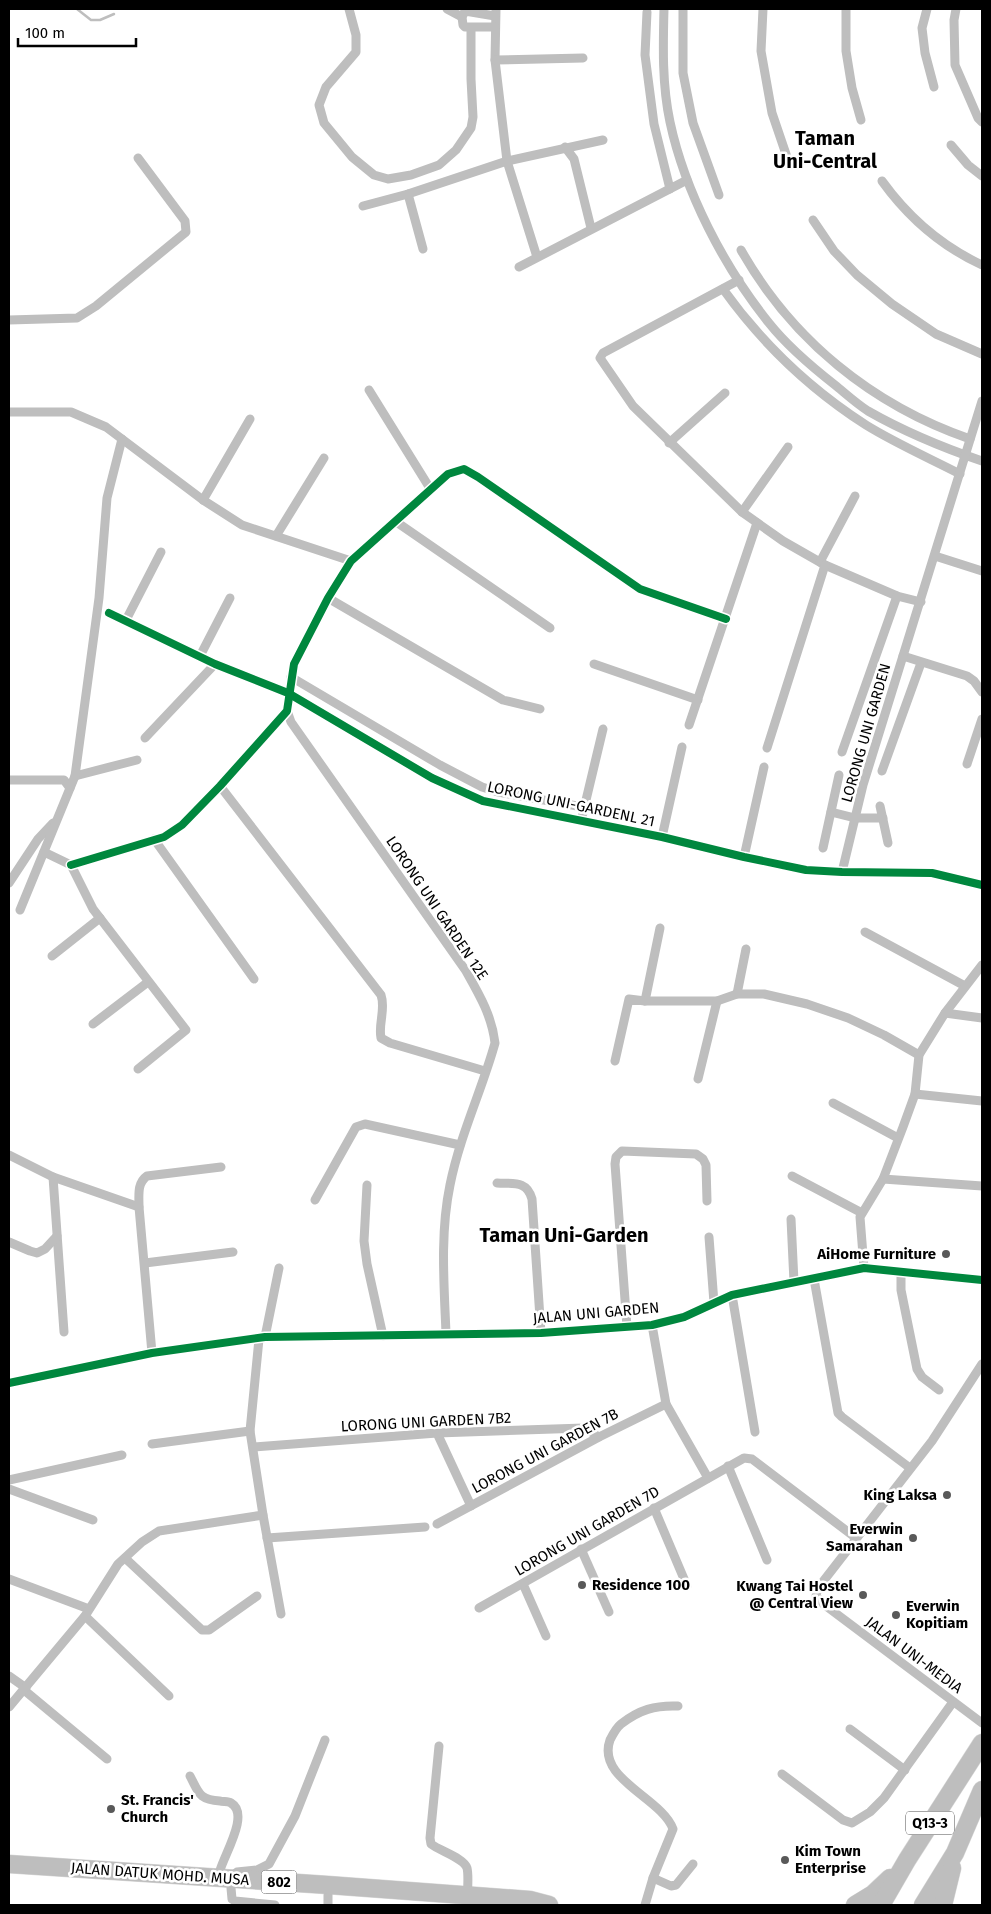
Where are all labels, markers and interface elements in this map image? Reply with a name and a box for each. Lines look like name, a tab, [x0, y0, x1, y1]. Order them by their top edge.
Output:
scale bar	[18, 15, 135, 47]
text: 100 m	[25, 24, 65, 42]
district label: Taman Uni-Central	[773, 126, 877, 173]
street label: LORONG UNI GARDEN	[838, 661, 894, 805]
street label: LORONG UNI-GARDENL 21	[486, 777, 656, 831]
street label: LORONG UNI GARDEN 12E	[382, 833, 492, 983]
district label: Taman Uni-Garden	[479, 1223, 649, 1247]
place label: AiHome Furniture	[816, 1245, 936, 1263]
marker: AiHome Furniture	[940, 1248, 952, 1260]
street label: JALAN UNI GARDEN	[532, 1298, 660, 1328]
street label: LORONG UNI GARDEN 7B	[469, 1405, 621, 1497]
street label: LORONG UNI GARDEN 7B2	[340, 1409, 512, 1435]
street label: LORONG UNI GARDEN 7D	[511, 1482, 663, 1580]
place label: King Laksa	[864, 1486, 937, 1504]
marker: King Laksa	[941, 1489, 953, 1501]
place label: Everwin Samarahan	[826, 1520, 903, 1555]
marker: Everwin Samarahan	[907, 1532, 919, 1544]
place label: Residence 100	[592, 1576, 690, 1594]
place label: Kwang Tai Hostel @ Central View	[736, 1577, 854, 1612]
marker: Residence 100	[576, 1579, 588, 1591]
marker: Kwang Tai Hostel @ Central View	[857, 1589, 869, 1601]
place label: Everwin Kopitiam	[906, 1597, 968, 1632]
marker: Everwin Kopitiam	[890, 1609, 902, 1621]
street label: JALAN UNI-MEDIA	[862, 1613, 966, 1697]
place label: St. Francis' Church	[121, 1791, 194, 1826]
marker: St. Francis' Church	[105, 1803, 117, 1815]
road number: Q13-3	[906, 1812, 954, 1835]
place label: Kim Town Enterprise	[795, 1842, 866, 1877]
marker: Kim Town Enterprise	[779, 1854, 791, 1866]
street label: JALAN DATUK MOHD. MUSA	[70, 1859, 250, 1889]
road number: 802	[262, 1870, 296, 1894]

